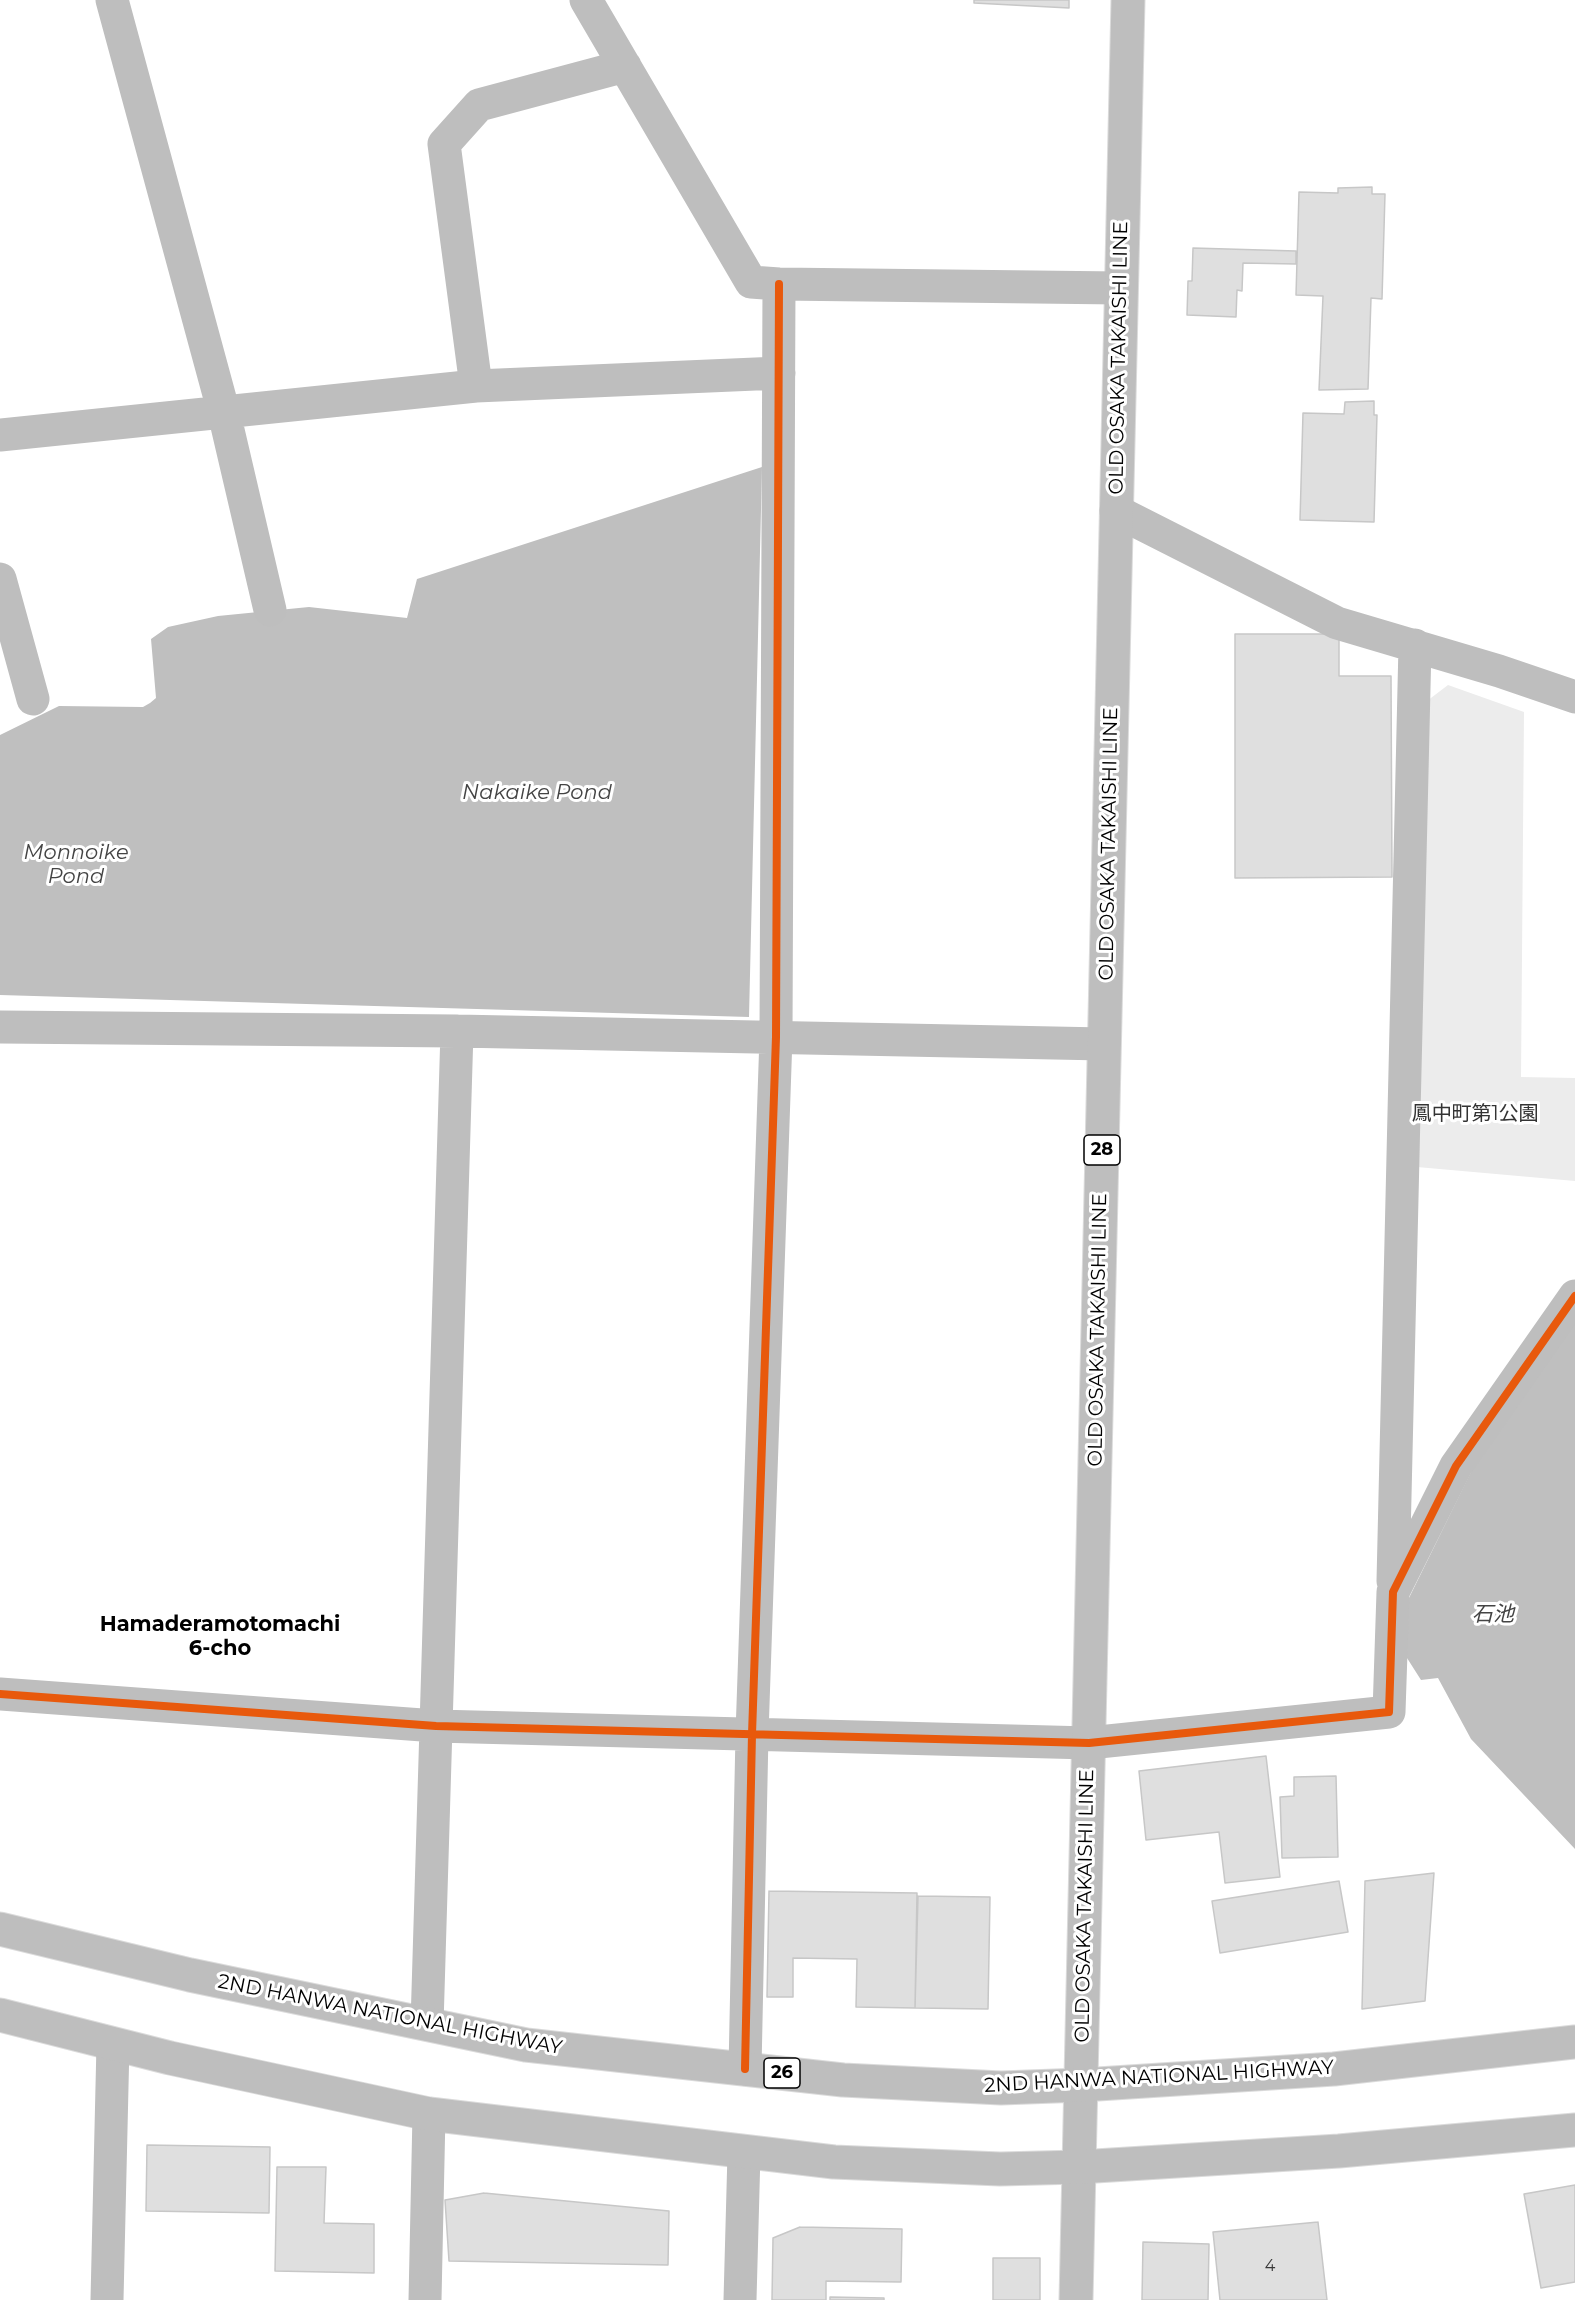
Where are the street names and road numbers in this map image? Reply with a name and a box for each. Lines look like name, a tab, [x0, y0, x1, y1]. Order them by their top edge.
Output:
street label: OLD OSAKA TAKAISHI LINE	[1105, 221, 1133, 495]
street label: OLD OSAKA TAKAISHI LINE	[1095, 707, 1123, 981]
road number: 28	[1084, 1135, 1120, 1165]
street label: OLD OSAKA TAKAISHI LINE	[1084, 1193, 1112, 1467]
street label: OLD OSAKA TAKAISHI LINE	[1071, 1769, 1099, 2043]
street label: 2ND HANWA NATIONAL HIGHWAY	[216, 1970, 564, 2060]
street label: 2ND HANWA NATIONAL HIGHWAY	[984, 2056, 1334, 2098]
road number: 26	[764, 2058, 800, 2088]

